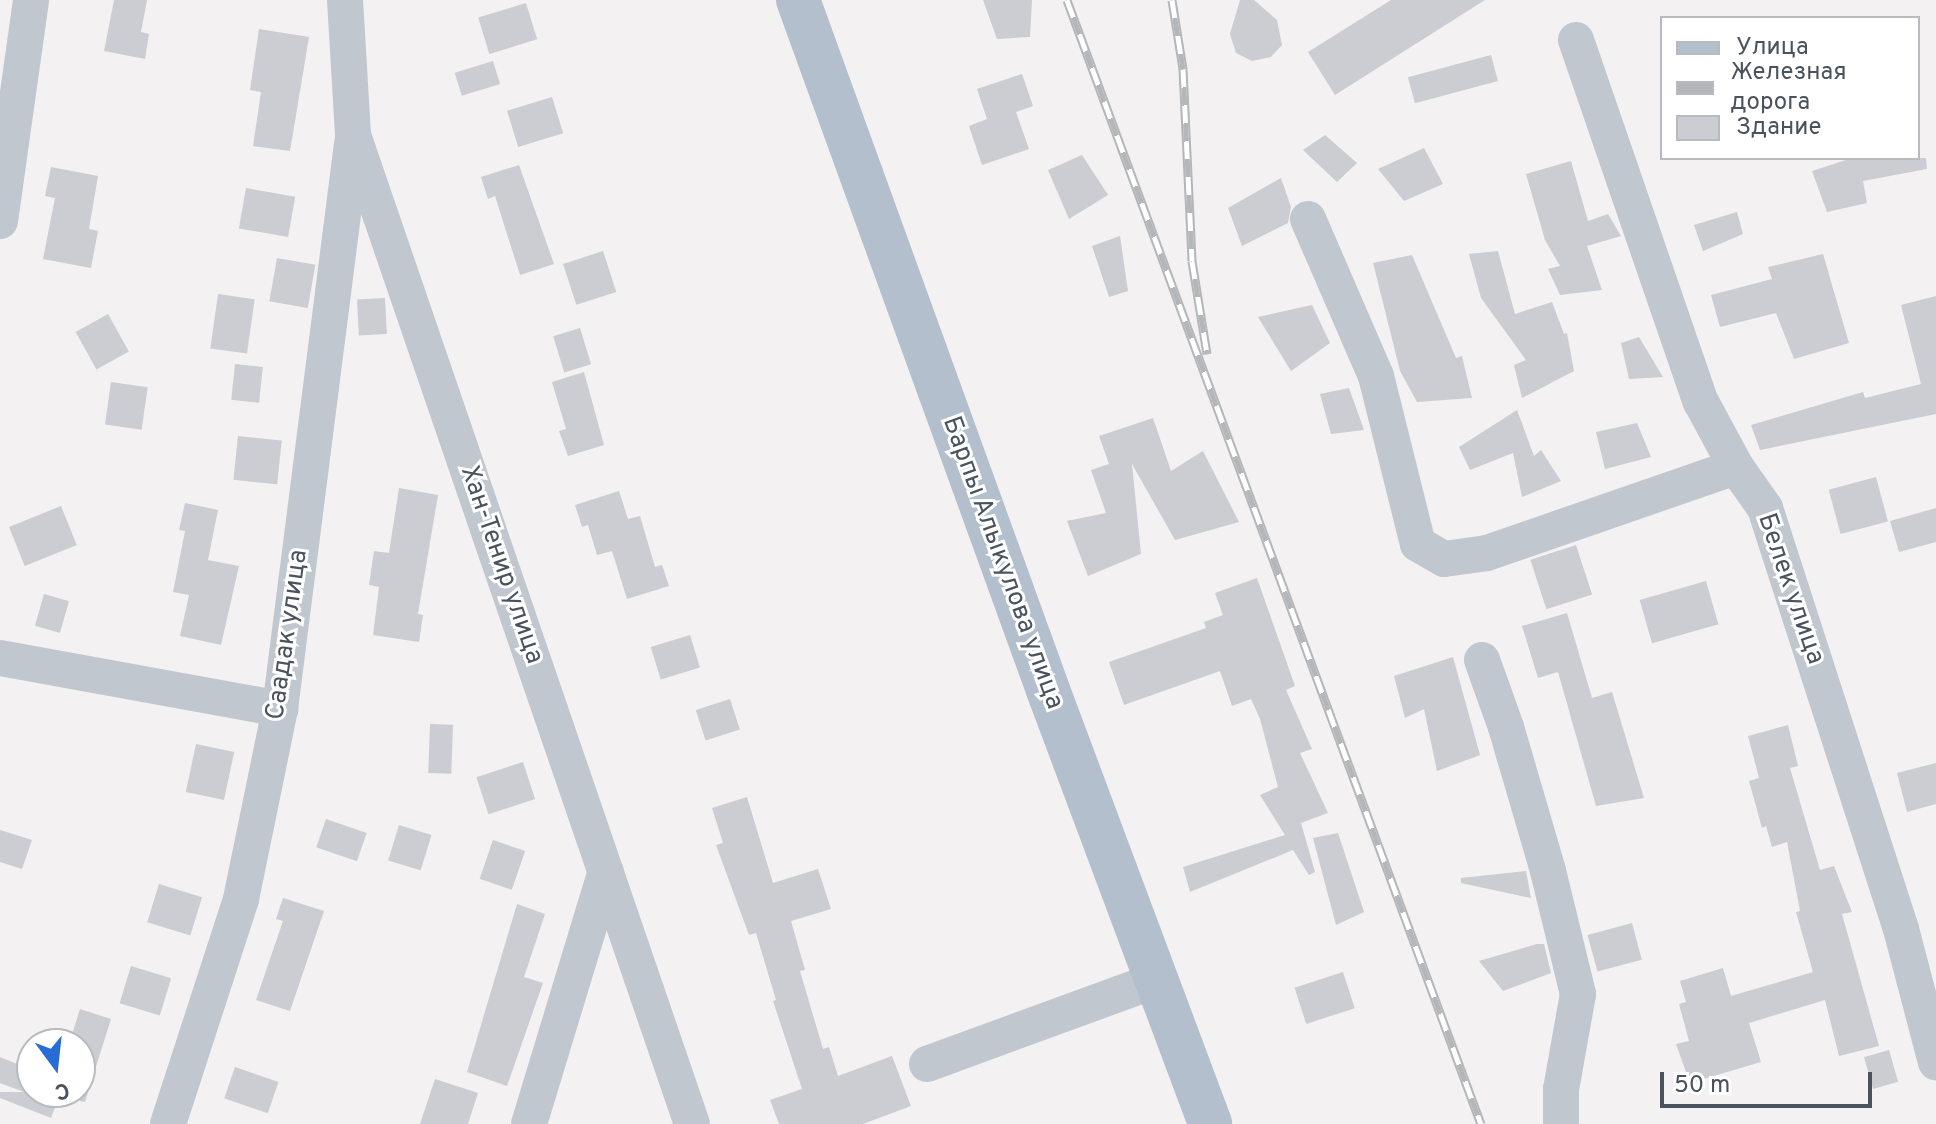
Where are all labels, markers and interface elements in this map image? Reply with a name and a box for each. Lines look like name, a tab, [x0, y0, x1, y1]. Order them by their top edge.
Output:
legend	[1660, 16, 1920, 160]
text: Улица	[1736, 33, 1809, 63]
text: Железная дорога	[1730, 58, 1847, 118]
text: Здание	[1736, 113, 1822, 143]
street label: Барпы Алыкулова улица	[934, 412, 1070, 714]
street label: Хан-Тенир улица	[453, 462, 549, 668]
street label: Белек улица	[1750, 510, 1830, 668]
street label: Саадак улица	[261, 548, 315, 722]
north arrow	[16, 1028, 96, 1108]
scale bar	[1664, 1056, 1876, 1106]
text: 50 m	[1674, 1071, 1730, 1101]
text: С	[52, 1075, 72, 1105]

